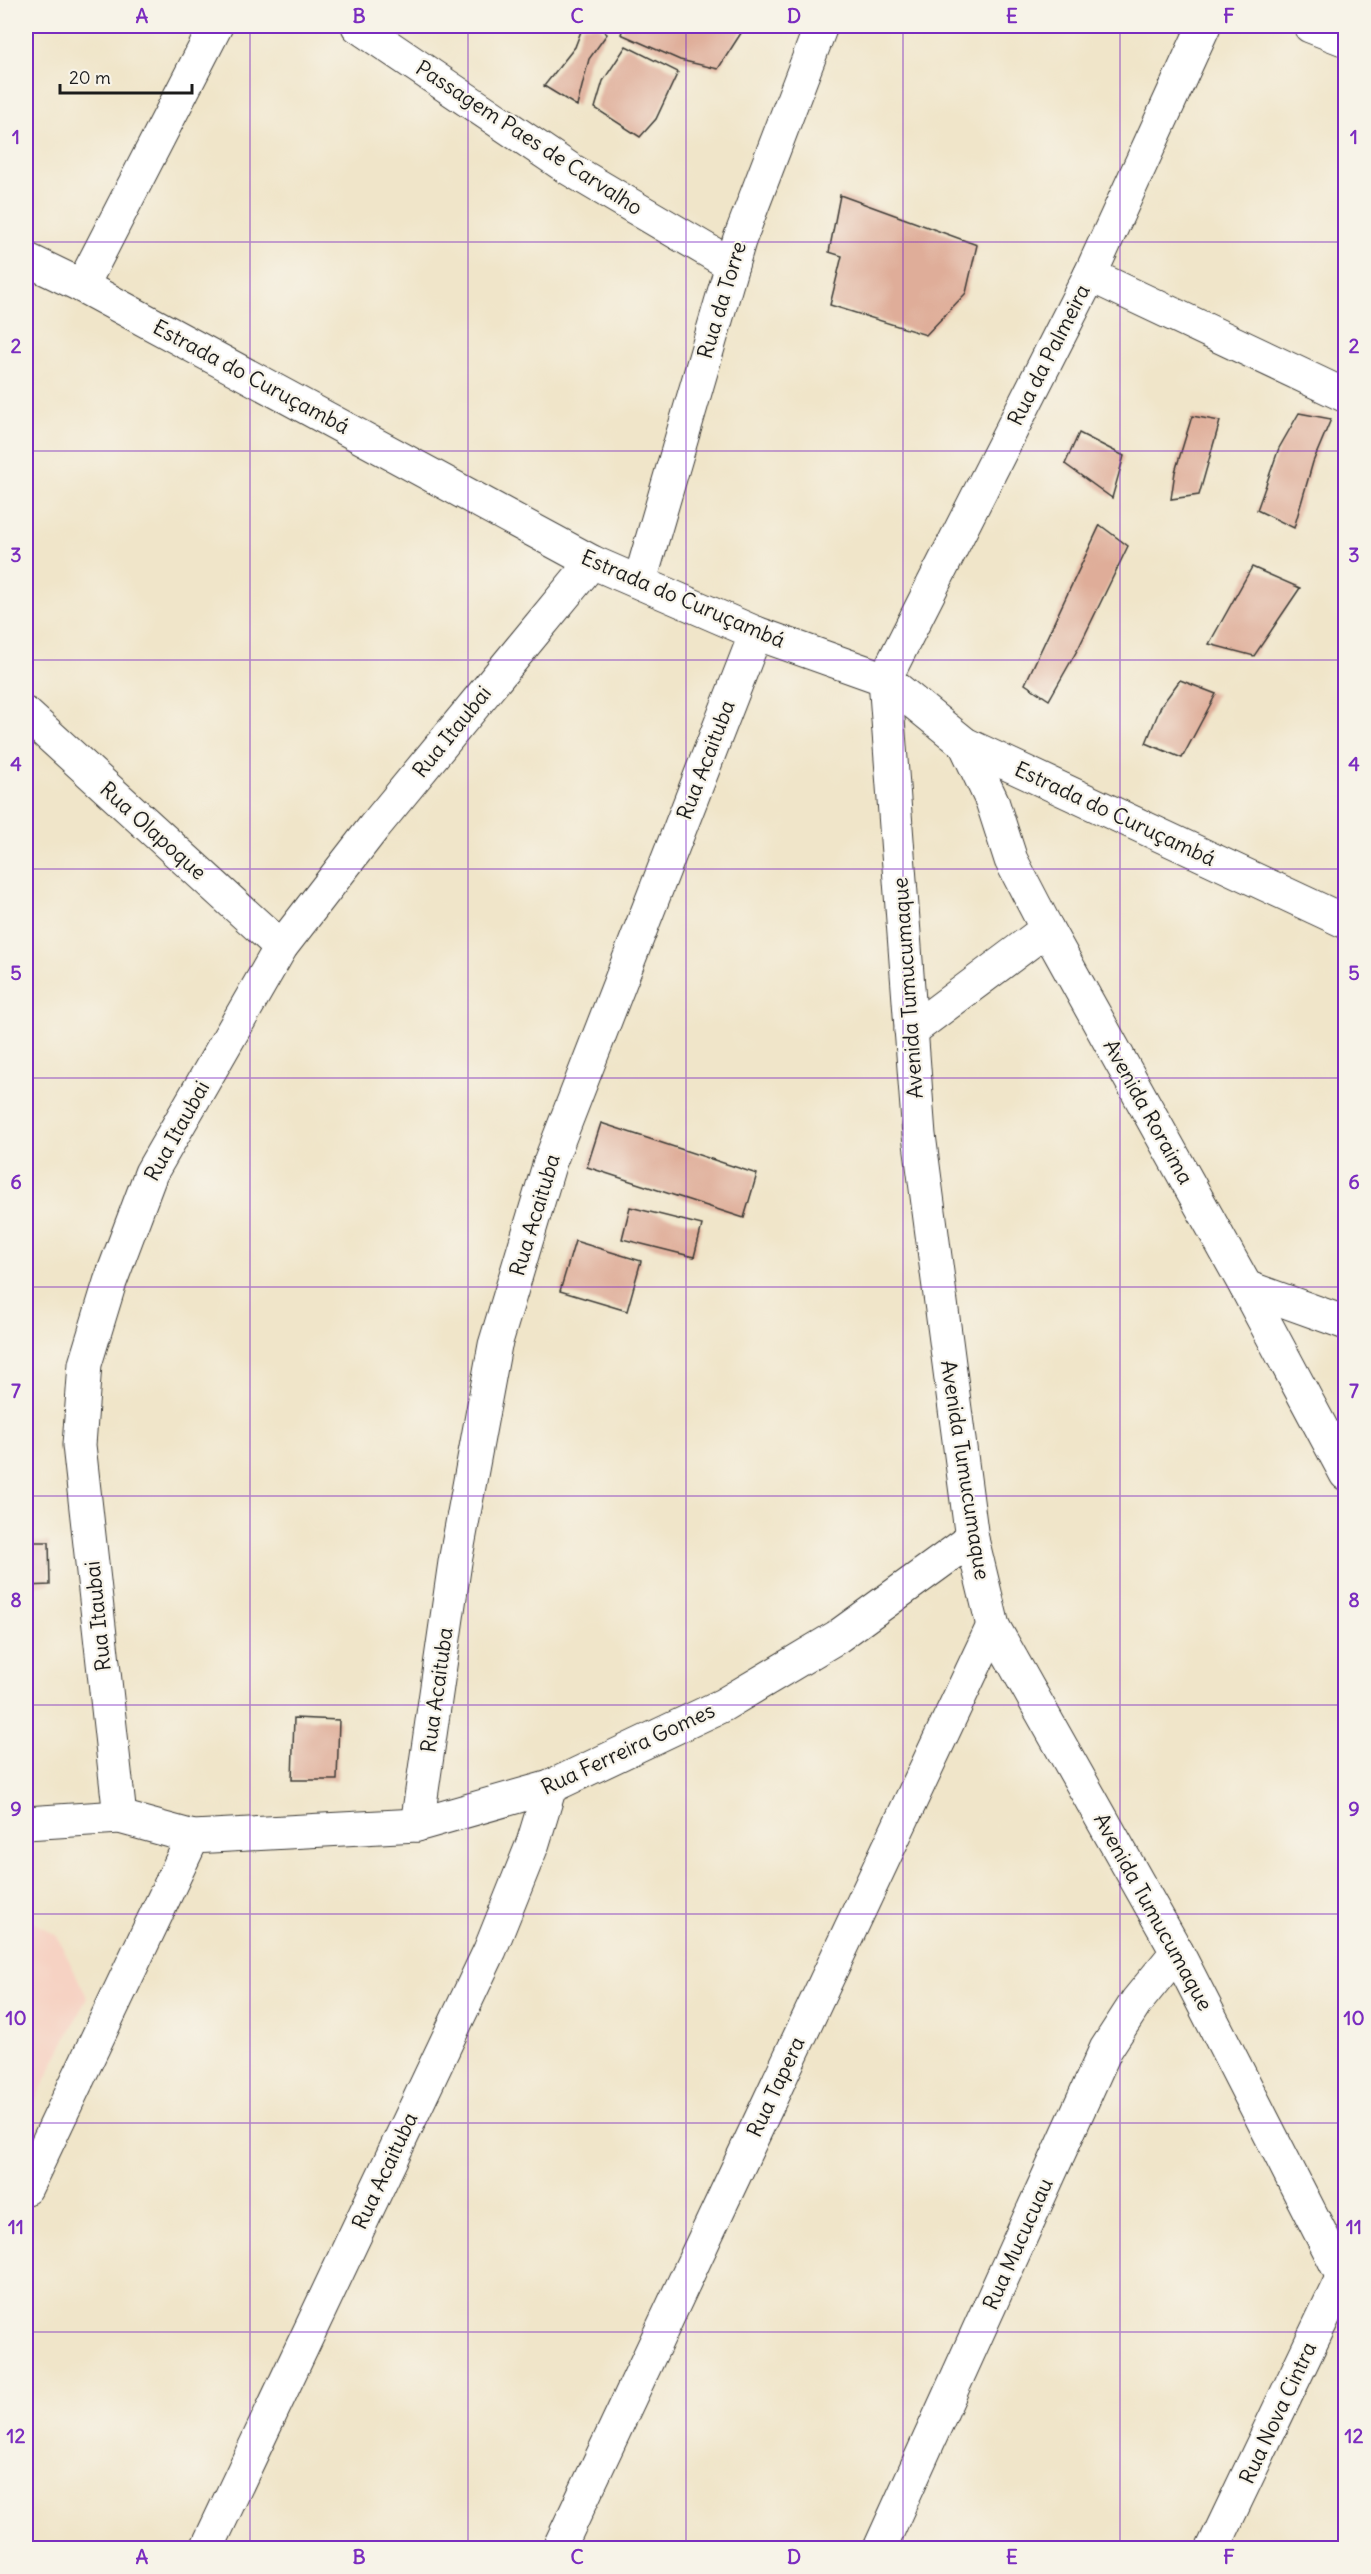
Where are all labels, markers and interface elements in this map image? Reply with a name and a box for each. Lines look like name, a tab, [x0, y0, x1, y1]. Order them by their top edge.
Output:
text: A	[136, 3, 149, 28]
text: B	[352, 3, 366, 28]
text: C	[570, 3, 584, 28]
text: D	[787, 3, 801, 28]
text: E	[1006, 3, 1018, 28]
text: F	[1223, 3, 1235, 28]
street label: Passagem Paes de Carvalho	[411, 54, 648, 221]
scale bar	[60, 57, 192, 95]
text: 20 m	[69, 66, 111, 89]
text: 1	[12, 124, 20, 149]
text: 1	[1350, 124, 1358, 149]
street label: Rua da Torre	[691, 238, 752, 362]
street label: Rua da Palmeira	[1001, 279, 1096, 430]
street label: Estrada do Curuçambá	[148, 313, 354, 440]
text: 2	[11, 333, 22, 358]
text: 2	[1349, 333, 1360, 358]
text: 3	[10, 542, 22, 567]
text: 3	[1348, 542, 1360, 567]
street label: Estrada do Curuçambá	[577, 543, 789, 654]
street label: Rua Itaubai	[406, 680, 497, 783]
street label: Rua Acaituba	[670, 696, 741, 823]
text: 4	[10, 751, 22, 776]
text: 4	[1348, 751, 1360, 776]
street label: Estrada do Curuçambá	[1010, 755, 1220, 872]
street label: Rua Olapoque	[94, 776, 212, 886]
street label: Avenida Tumucumaque	[886, 877, 929, 1100]
text: 5	[10, 960, 22, 985]
text: 5	[1348, 960, 1360, 985]
street label: Avenida Roraima	[1097, 1035, 1199, 1189]
street label: Rua Itaubai	[138, 1076, 215, 1186]
street label: Rua Acaituba	[503, 1151, 566, 1279]
text: 6	[10, 1169, 22, 1194]
text: 6	[1348, 1169, 1360, 1194]
street label: Avenida Tumucumaque	[935, 1358, 996, 1582]
text: 7	[11, 1378, 21, 1403]
text: 7	[1349, 1378, 1359, 1403]
street label: Rua Itaubai	[78, 1560, 117, 1672]
text: 8	[10, 1587, 22, 1612]
text: 8	[1348, 1587, 1360, 1612]
street label: Rua Acaituba	[414, 1626, 459, 1754]
street label: Rua Ferreira Gomes	[537, 1696, 719, 1801]
text: 9	[10, 1796, 22, 1821]
text: 9	[1348, 1796, 1360, 1821]
street label: Avenida Tumucumaque	[1088, 1808, 1219, 2015]
text: 10	[5, 2005, 27, 2030]
text: 10	[1343, 2005, 1365, 2030]
street label: Rua Tapera	[741, 2032, 811, 2141]
street label: Rua Acaituba	[346, 2108, 423, 2234]
street label: Rua Mucucuau	[976, 2174, 1059, 2314]
text: 11	[8, 2214, 24, 2239]
text: 11	[1346, 2214, 1362, 2239]
street label: Rua Nova Cintra	[1233, 2338, 1322, 2488]
text: 12	[7, 2423, 25, 2448]
text: 12	[1345, 2423, 1363, 2448]
text: A	[136, 2544, 149, 2569]
text: B	[352, 2544, 366, 2569]
text: C	[570, 2544, 584, 2569]
text: D	[787, 2544, 801, 2569]
text: E	[1006, 2544, 1018, 2569]
text: F	[1223, 2544, 1235, 2569]

